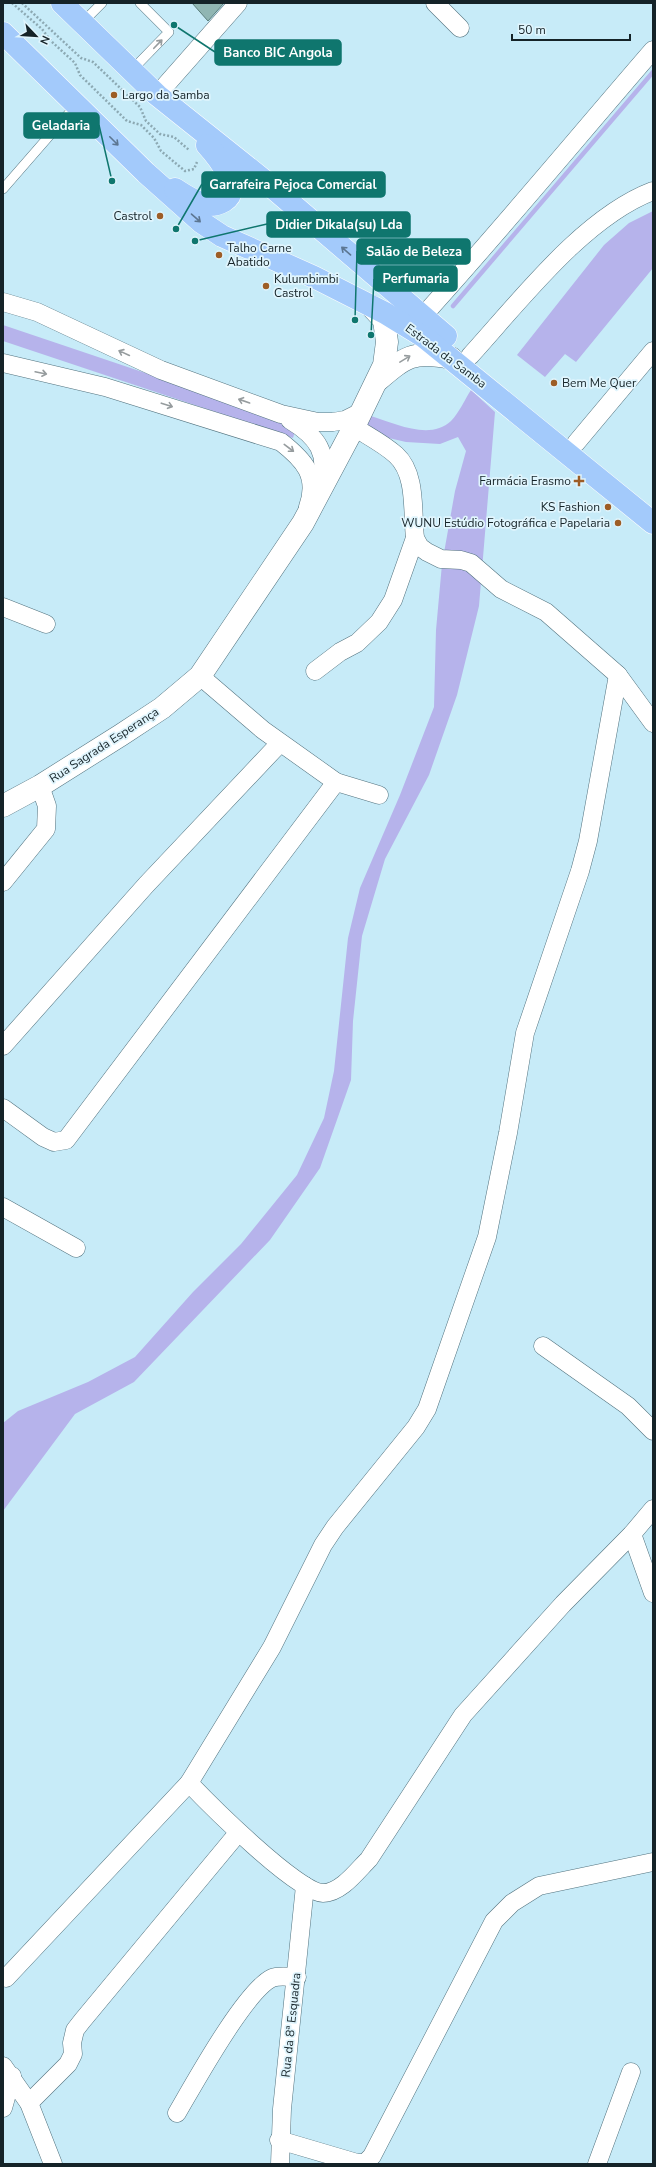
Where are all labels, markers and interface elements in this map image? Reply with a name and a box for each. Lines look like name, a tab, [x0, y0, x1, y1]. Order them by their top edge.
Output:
north arrow	[16, 16, 56, 56]
scale bar	[512, 16, 630, 42]
text: 50 m	[518, 22, 546, 38]
text: N	[36, 33, 53, 47]
one-way arrow	[153, 39, 163, 49]
callout: Banco BIC Angola	[215, 40, 341, 65]
text: Banco BIC Angola	[223, 44, 333, 62]
place label: Largo da Samba	[122, 87, 210, 103]
marker: Largo da Samba	[109, 90, 119, 100]
callout: Geladaria	[24, 113, 99, 138]
text: Geladaria	[32, 117, 90, 135]
one-way arrow	[109, 136, 119, 146]
callout: Garrafeira Pejoca Comercial	[202, 172, 385, 197]
text: Garrafeira Pejoca Comercial	[209, 176, 377, 194]
place label: Castrol	[113, 208, 152, 224]
marker: Castrol	[155, 211, 165, 221]
callout: Didier Dikala(su) Lda	[267, 212, 410, 237]
one-way arrow	[191, 213, 201, 222]
text: Didier Dikala(su) Lda	[275, 216, 403, 234]
callout: Salão de Beleza	[357, 239, 470, 264]
place label: Talho Carne Abatido	[227, 240, 292, 270]
text: Salão de Beleza	[366, 243, 462, 261]
one-way arrow	[341, 246, 351, 256]
marker: Talho Carne Abatido	[214, 250, 224, 260]
callout: Perfumaria	[374, 266, 457, 291]
text: Perfumaria	[383, 270, 449, 288]
place label: Kulumbimbi Castrol	[274, 271, 339, 301]
marker: Kulumbimbi Castrol	[261, 281, 271, 291]
street label: Estrada da Samba	[402, 320, 490, 392]
one-way arrow	[118, 349, 130, 356]
one-way arrow	[399, 355, 411, 363]
one-way arrow	[34, 369, 47, 377]
place label: Bem Me Quer	[562, 375, 637, 391]
marker: Bem Me Quer	[549, 378, 559, 388]
one-way arrow	[239, 397, 251, 405]
one-way arrow	[160, 402, 173, 409]
one-way arrow	[283, 444, 294, 452]
place label: Farmácia Erasmo	[479, 473, 571, 489]
marker: Farmácia Erasmo	[574, 476, 584, 486]
place label: KS Fashion	[541, 499, 600, 515]
marker: KS Fashion	[603, 502, 613, 512]
place label: WUNU Estúdio Fotográfica e Papelaria	[401, 515, 610, 531]
marker: WUNU Estúdio Fotográfica e Papelaria	[613, 518, 623, 528]
street label: Rua Sagrada Esperança	[46, 704, 162, 786]
street label: Rua da 8ª Esquadra	[278, 1972, 304, 2078]

